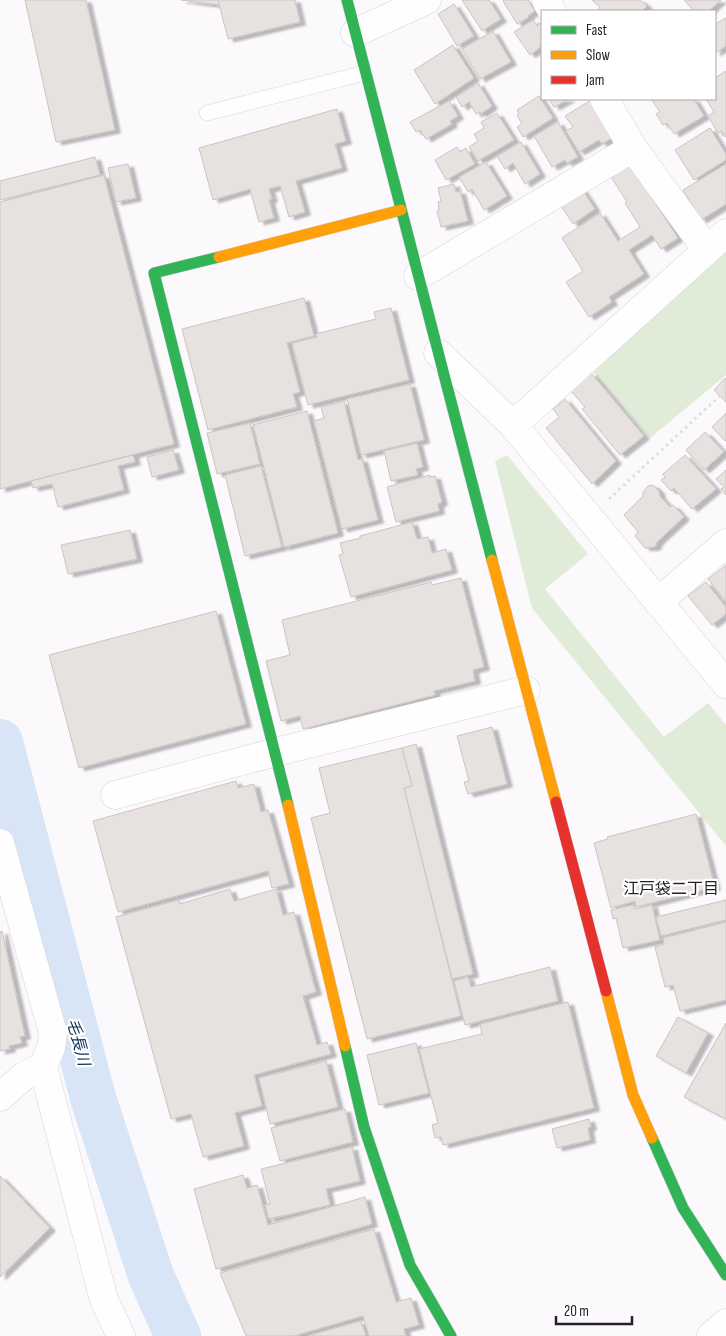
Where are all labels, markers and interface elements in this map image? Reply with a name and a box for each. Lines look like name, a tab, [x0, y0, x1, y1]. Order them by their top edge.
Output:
legend	[541, 10, 716, 100]
text: Fast	[586, 21, 608, 40]
text: Slow	[586, 46, 610, 65]
text: Jam	[585, 71, 604, 90]
district label: 江戸袋二丁目	[623, 880, 719, 899]
water label: 毛長川	[62, 1017, 93, 1070]
scale bar	[556, 1294, 632, 1326]
text: 20 m	[564, 1302, 589, 1321]

